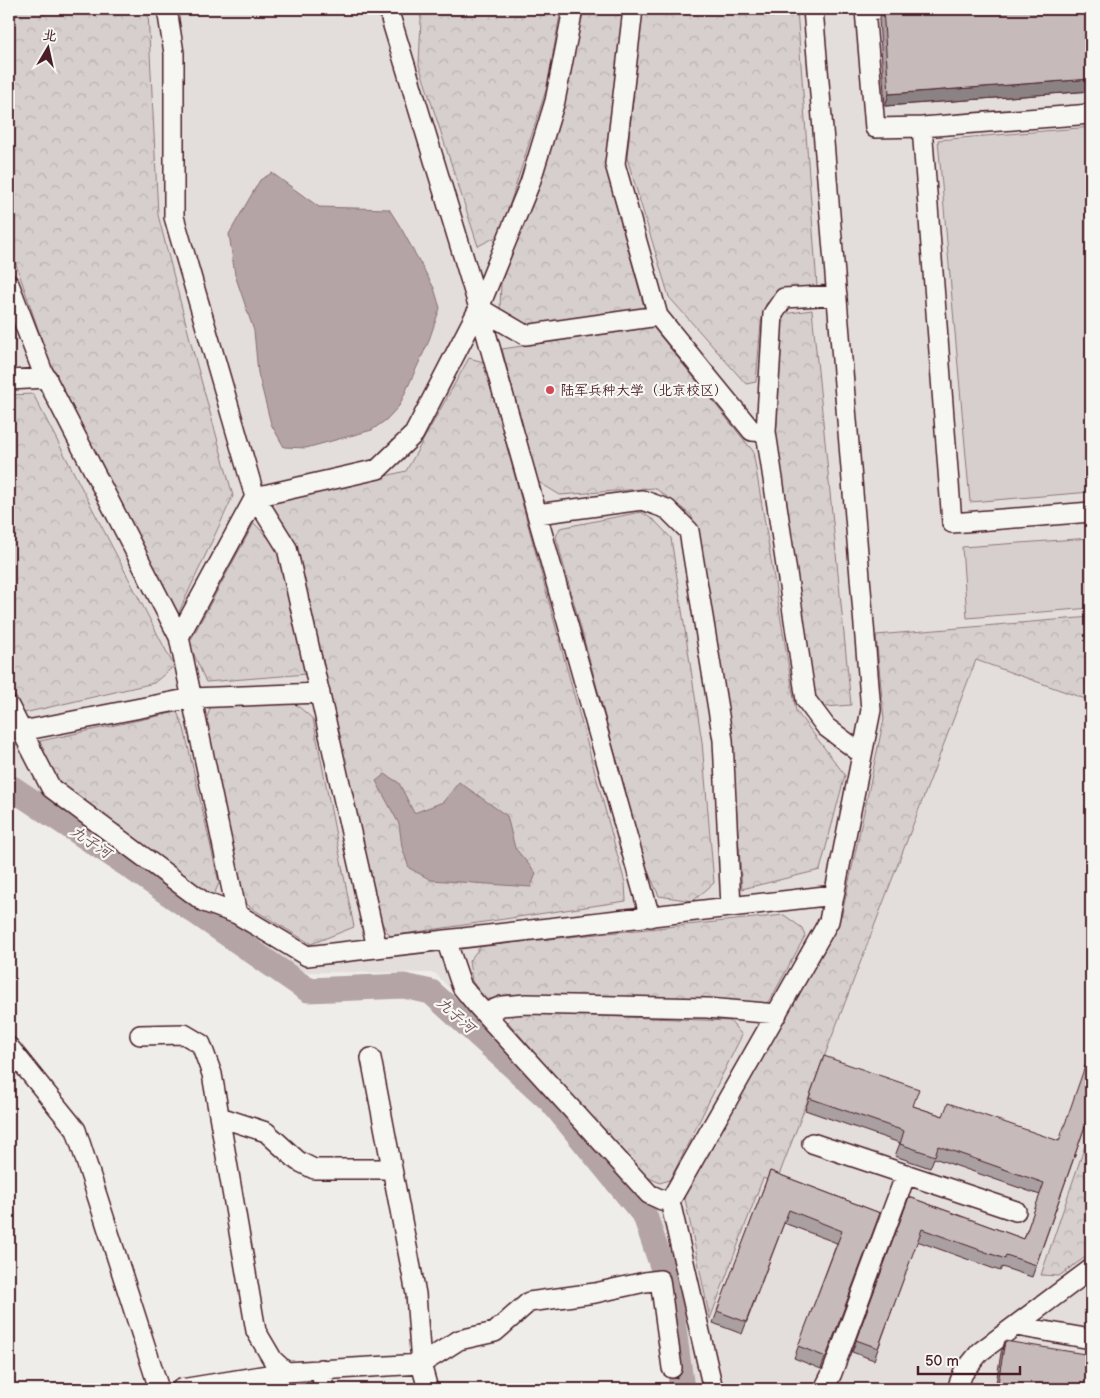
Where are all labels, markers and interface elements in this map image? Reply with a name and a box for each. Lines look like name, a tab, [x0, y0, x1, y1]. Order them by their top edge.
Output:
north arrow	[22, 22, 72, 72]
text: 北	[42, 26, 58, 45]
place label: 陆军兵种大学（北京校区）	[560, 382, 728, 399]
marker: 陆军兵种大学（北京校区）	[544, 384, 556, 396]
water label: 九子河	[67, 822, 117, 865]
water label: 九子河	[433, 993, 481, 1039]
scale bar	[918, 1343, 1020, 1375]
text: 50 m	[925, 1352, 959, 1371]

